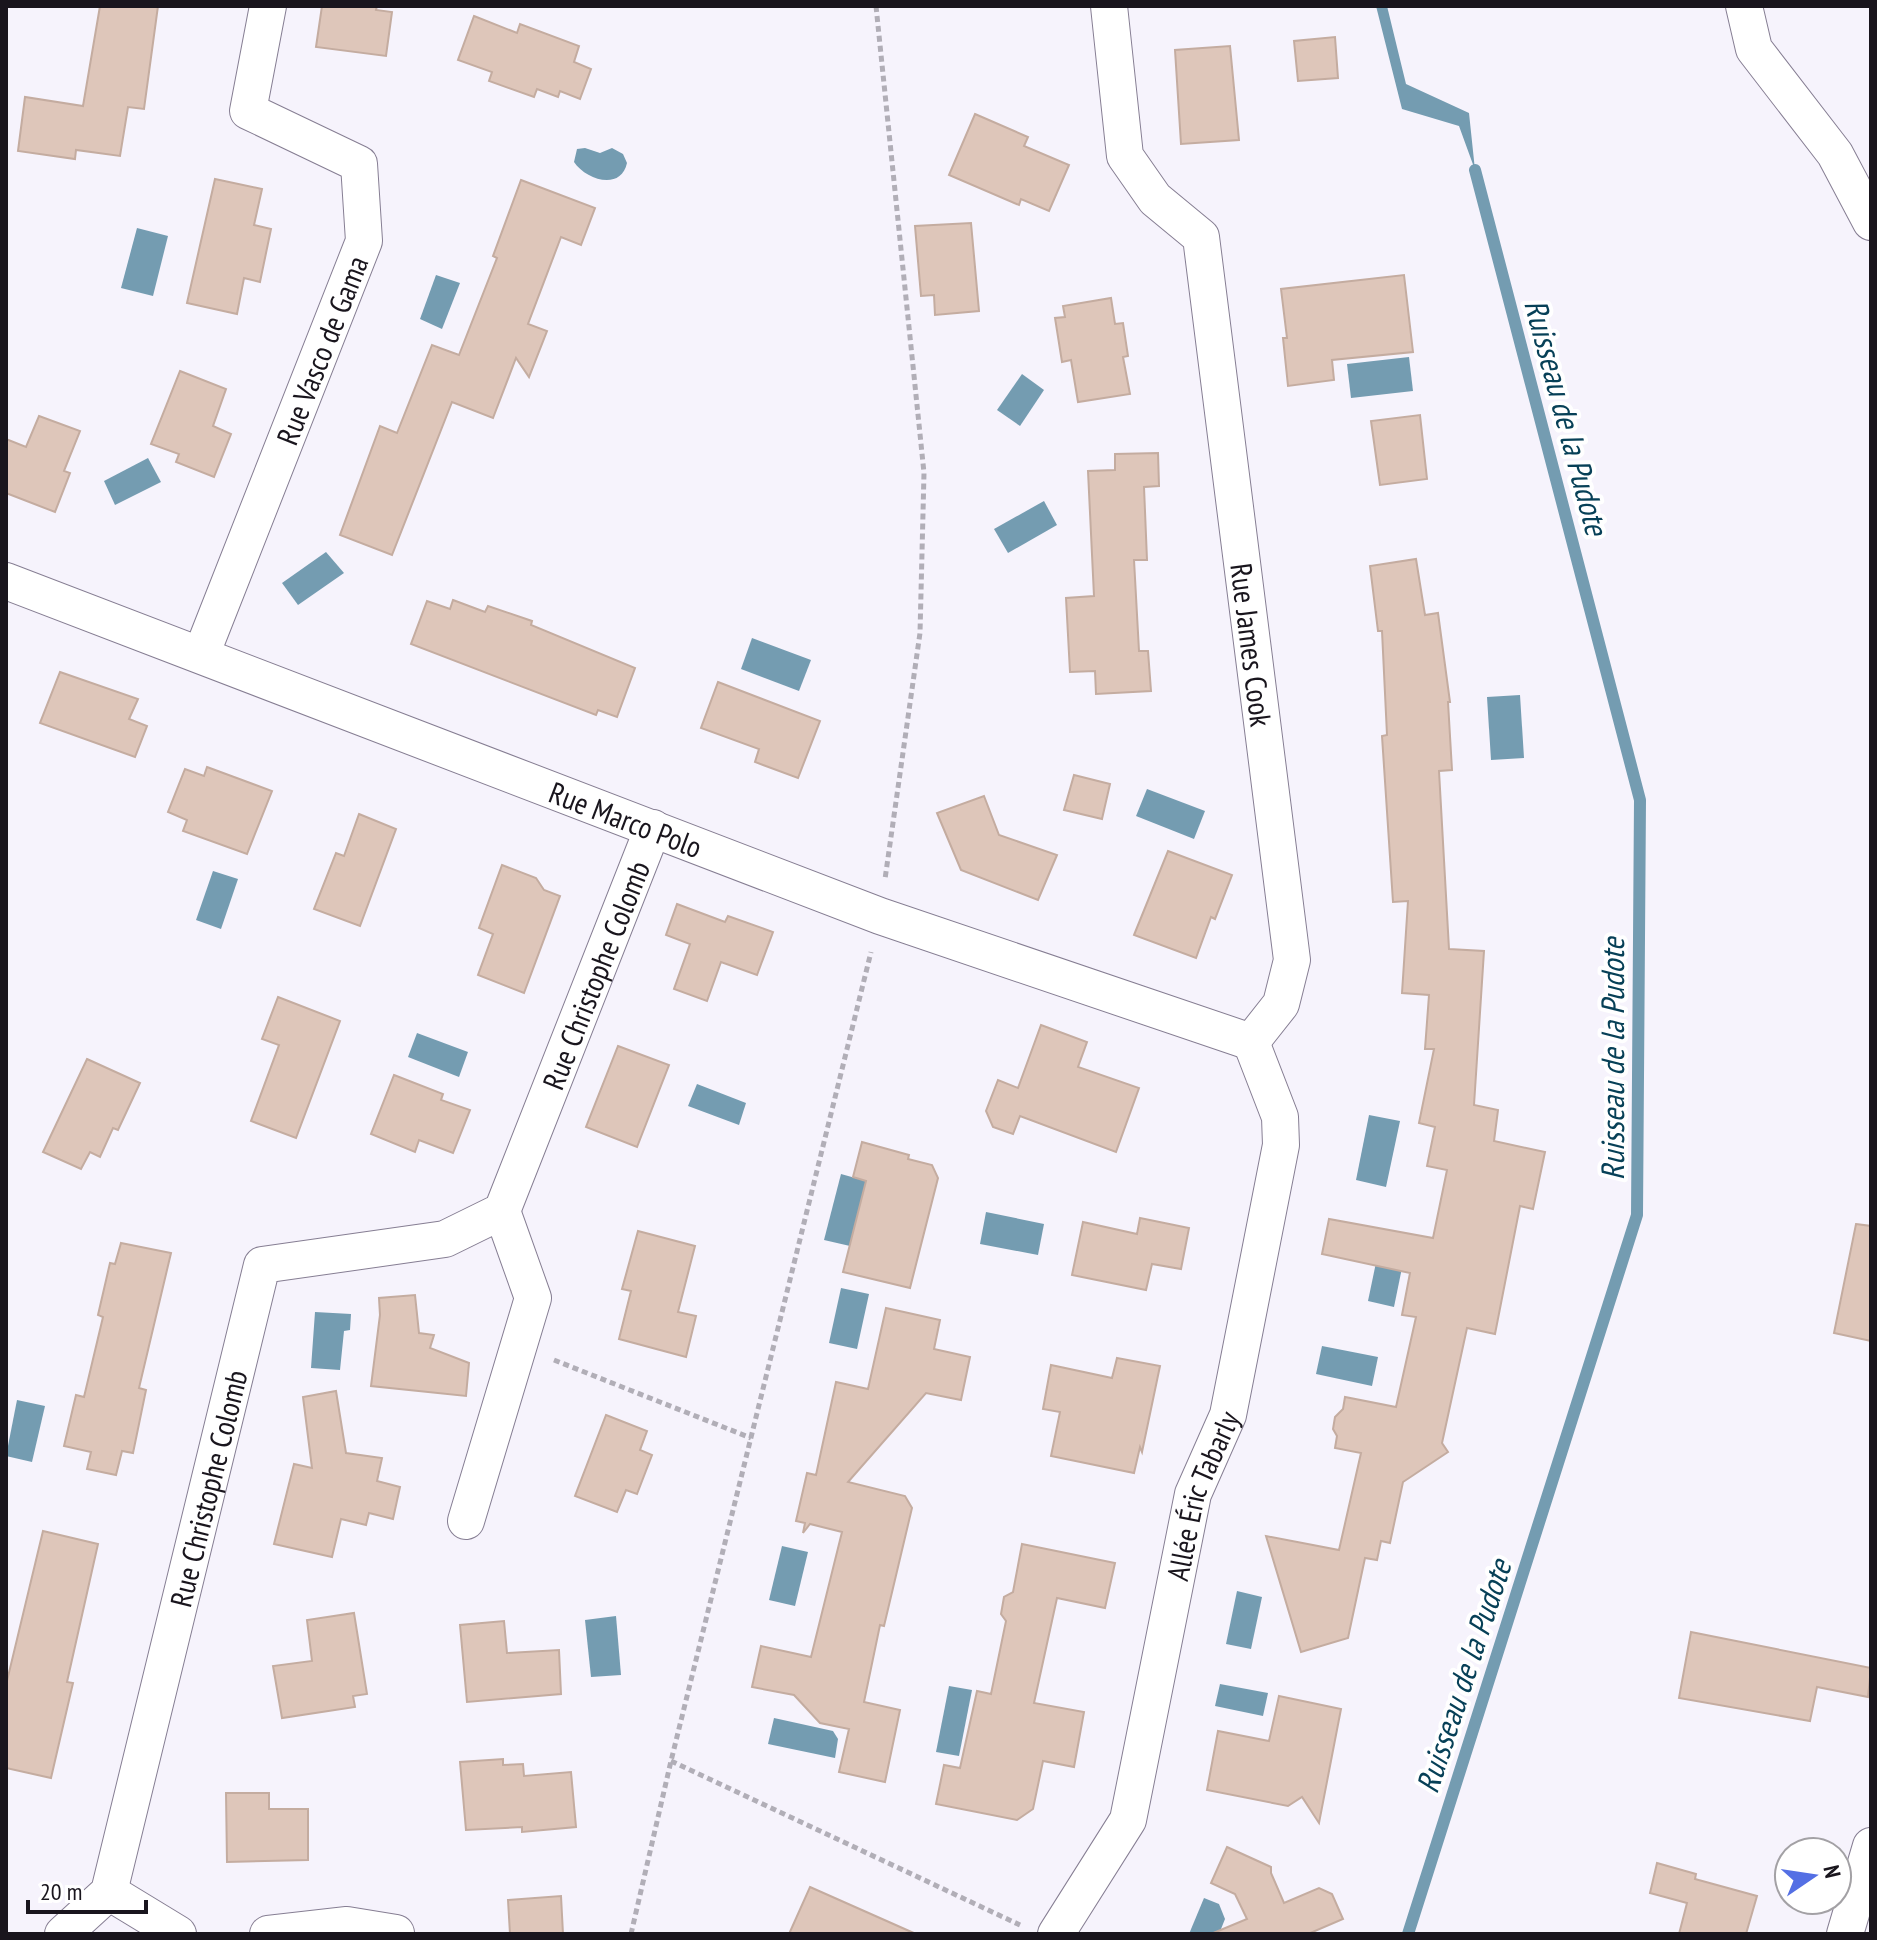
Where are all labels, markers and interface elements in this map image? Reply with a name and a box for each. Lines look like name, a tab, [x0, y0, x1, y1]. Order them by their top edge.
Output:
street label: Rue Vasco de Gama	[266, 250, 376, 450]
water label: Ruisseau de la Pudote	[1515, 295, 1619, 541]
street label: Rue James Cook	[1223, 561, 1282, 729]
street label: Rue Marco Polo	[544, 772, 708, 866]
street label: Rue Christophe Colomb	[533, 855, 658, 1095]
water label: Ruisseau de la Pudote	[1591, 936, 1633, 1180]
street label: Rue Christophe Colomb	[160, 1366, 255, 1611]
street label: Allée Éric Tabarly	[1157, 1404, 1247, 1584]
water label: Ruisseau de la Pudote	[1406, 1553, 1521, 1798]
north arrow	[1773, 1836, 1853, 1916]
text: N	[1818, 1863, 1847, 1880]
scale bar	[28, 1864, 146, 1914]
text: 20 m	[40, 1876, 82, 1907]

